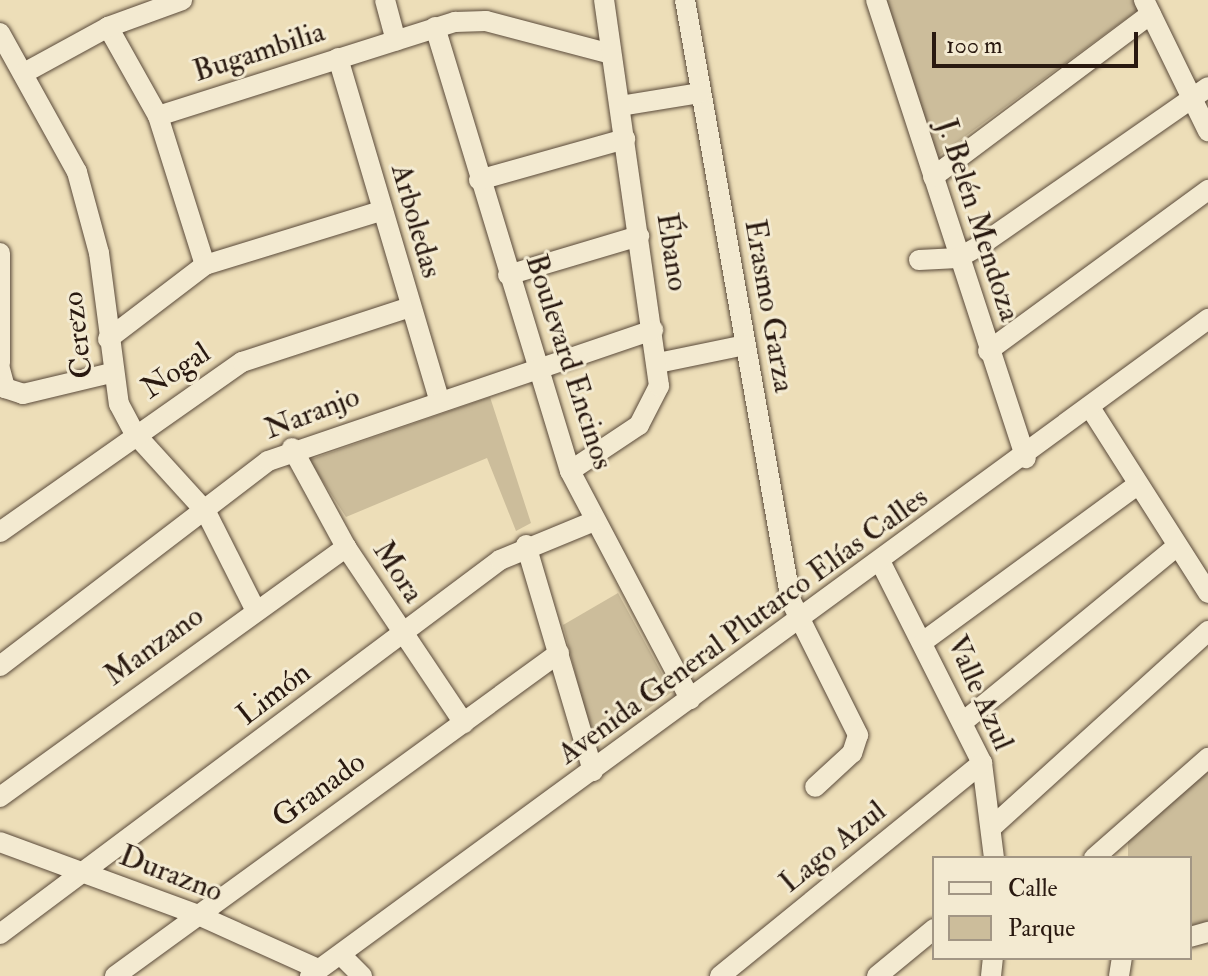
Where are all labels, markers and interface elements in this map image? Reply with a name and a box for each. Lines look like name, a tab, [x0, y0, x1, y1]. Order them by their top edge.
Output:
street label: Bugambilia	[189, 14, 329, 90]
scale bar	[936, 16, 1142, 66]
text: 100 m	[946, 30, 1003, 61]
street label: J. Belén Mendoza	[928, 114, 1028, 326]
street label: Arboledas	[383, 160, 449, 282]
street label: Ébano	[648, 210, 696, 294]
street label: Erasmo Garza	[736, 217, 802, 395]
street label: Boulevard Encinos	[517, 250, 621, 474]
street label: Cerezo	[55, 290, 101, 380]
street label: Nogal	[135, 335, 217, 407]
street label: Naranjo	[259, 379, 365, 447]
street label: Avenida General Plutarco Elías Calles	[551, 480, 935, 772]
street label: Mora	[365, 534, 431, 610]
street label: Manzano	[98, 598, 210, 694]
street label: Valle Azul	[939, 630, 1021, 756]
street label: Limón	[230, 655, 318, 733]
street label: Granado	[266, 744, 372, 836]
street label: Lago Azul	[773, 793, 893, 901]
street label: Durazno	[114, 838, 228, 910]
legend	[932, 856, 1192, 960]
text: Calle	[1008, 873, 1058, 904]
text: Parque	[1008, 913, 1075, 944]

